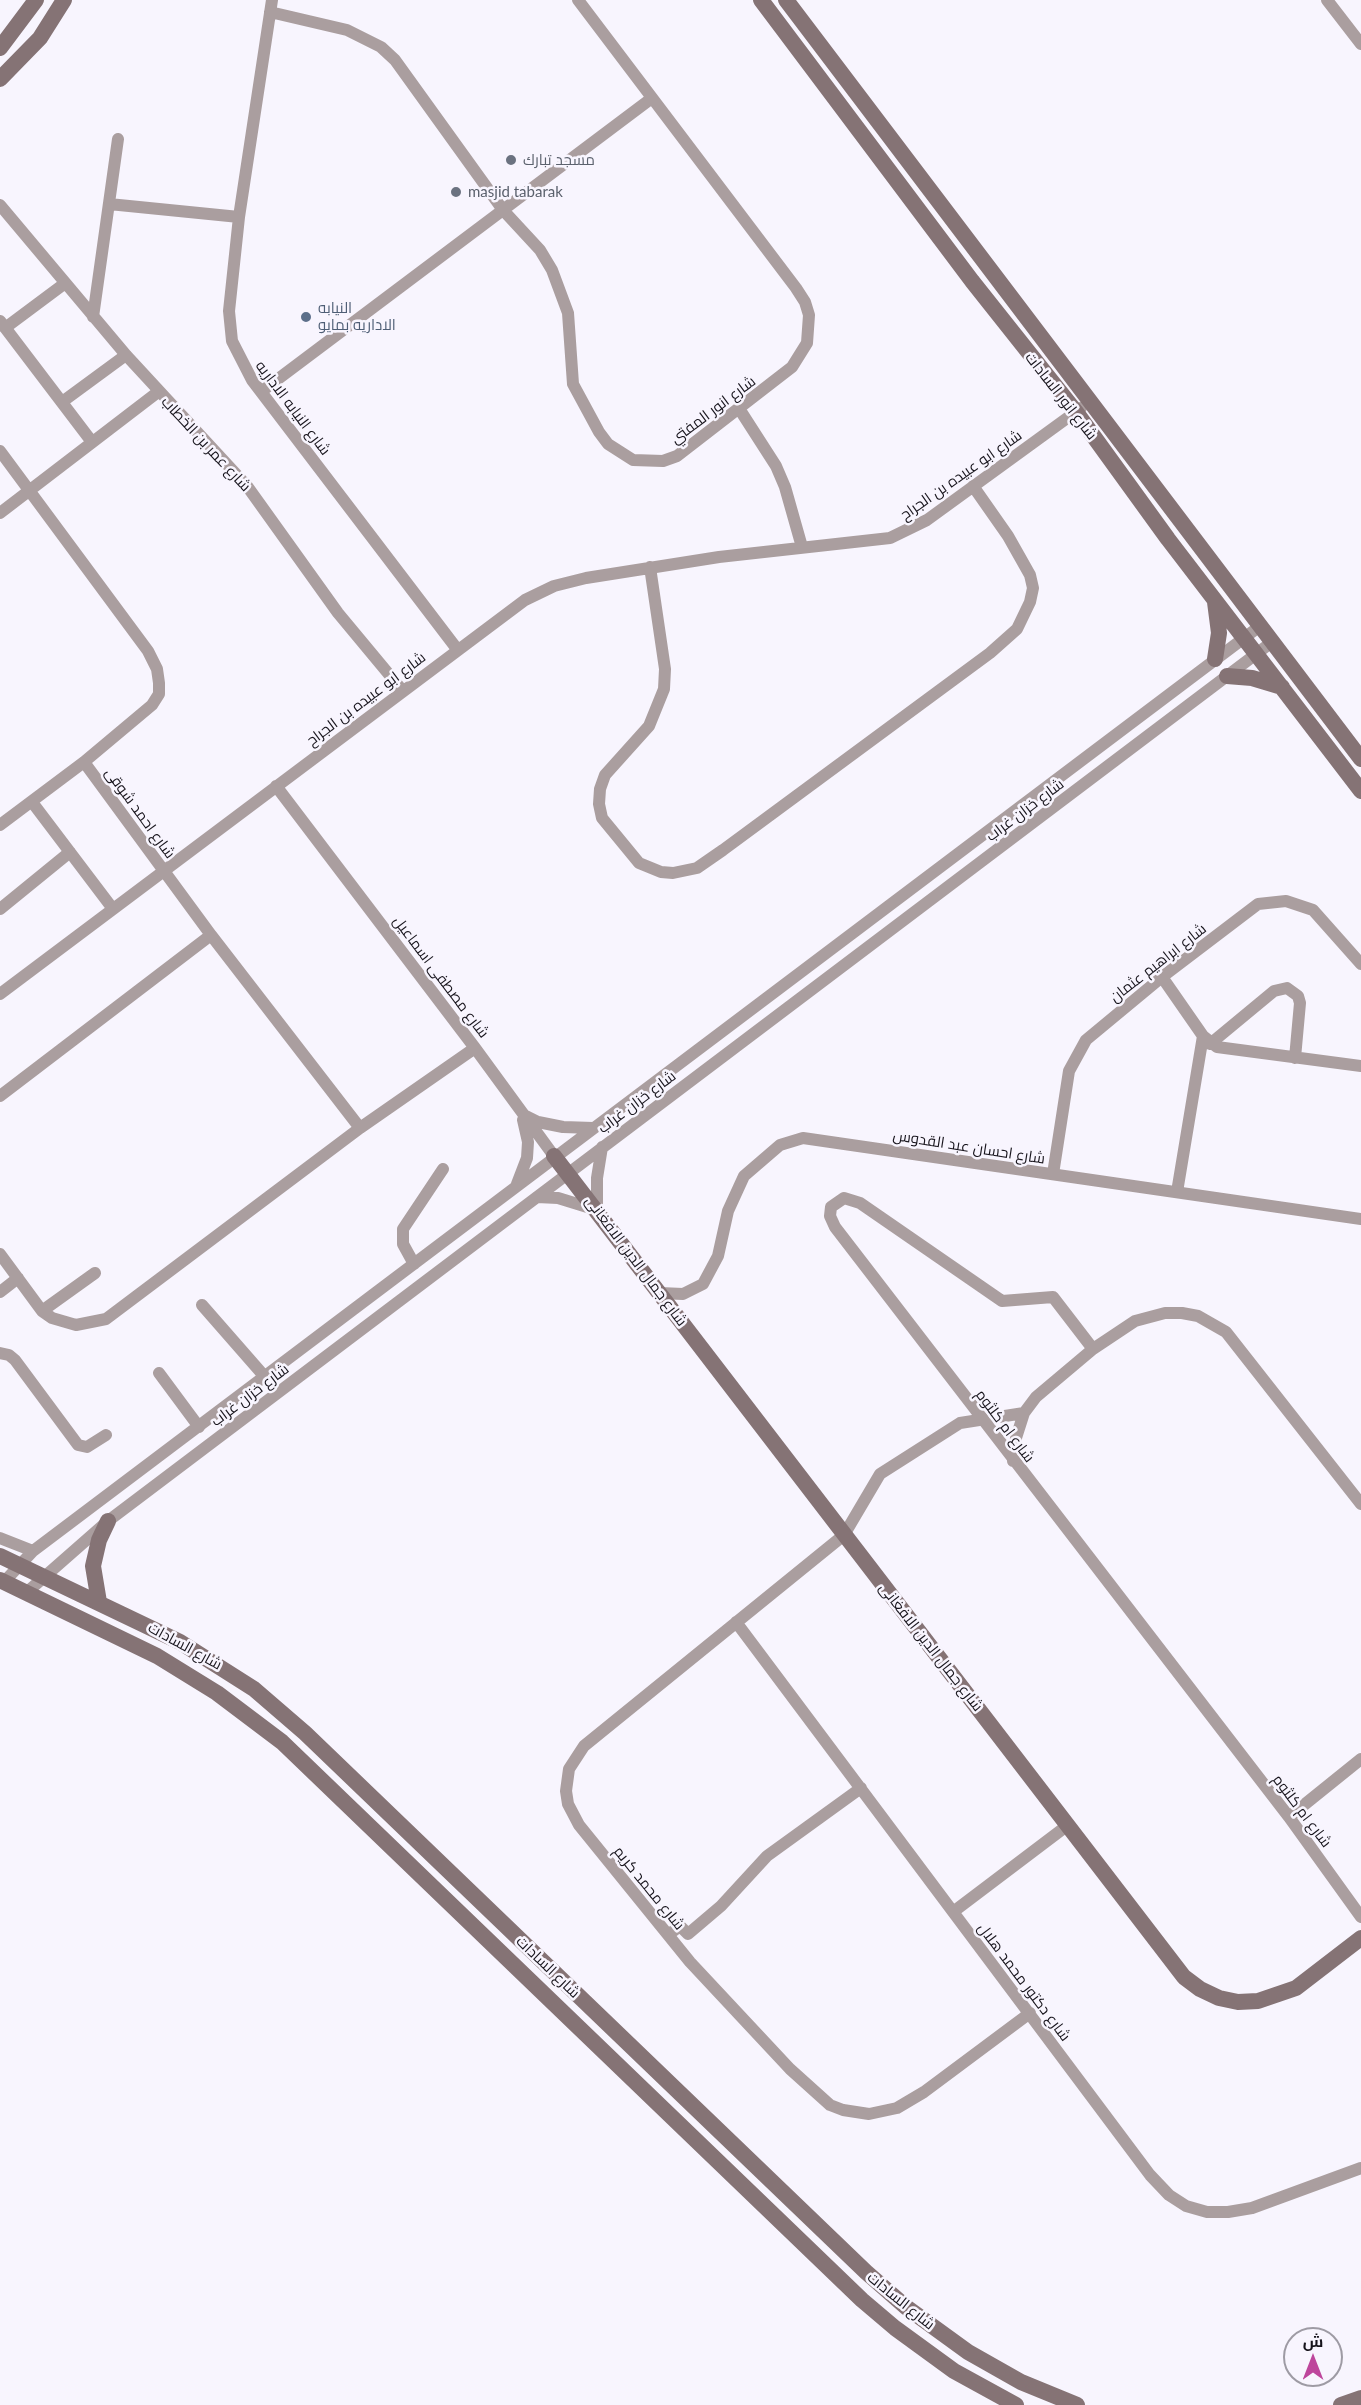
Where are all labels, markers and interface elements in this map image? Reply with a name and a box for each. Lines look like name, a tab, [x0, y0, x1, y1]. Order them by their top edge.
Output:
place label: مسجد تبارك	[523, 151, 595, 169]
marker: مسجد تبارك	[504, 153, 518, 167]
place label: masjid tabarak	[468, 183, 563, 201]
marker: masjid tabarak	[449, 185, 463, 199]
place label: النيابه الاداريه بمايو	[318, 299, 396, 334]
marker: النيابه الاداريه بمايو	[299, 310, 313, 324]
street label: شارع انور السادات	[1021, 349, 1101, 443]
street label: شارع النيابه الاداريه	[252, 357, 334, 459]
street label: شارع انور المفتي	[667, 372, 759, 448]
street label: شارع عمر بن الخطاب	[157, 393, 255, 495]
street label: شارع ابو عبيده بن الجراح	[897, 426, 1025, 524]
street label: شارع ابو عبيده بن الجراح	[303, 648, 429, 750]
street label: شارع احمد شوقى	[101, 764, 179, 862]
street label: شارع خزان غراب	[983, 775, 1067, 845]
street label: شارع مصطفى اسماعيل	[389, 912, 493, 1042]
street label: شارع ابراهيم عثمان	[1106, 920, 1210, 1006]
street label: شارع خزان غراب	[595, 1067, 679, 1137]
street label: شارع احسان عبد القدوس	[892, 1126, 1046, 1168]
street label: شارع جمال الدين الافغانى	[581, 1192, 691, 1330]
street label: شارع خزان غراب	[208, 1360, 292, 1430]
street label: شارع ام كلثوم	[972, 1386, 1038, 1466]
street label: شارع جمال الدين الافغانى	[875, 1579, 987, 1715]
street label: شارع السادات	[145, 1618, 225, 1674]
street label: شارع ام كلثوم	[1269, 1771, 1335, 1851]
street label: شارع محمد كريم	[610, 1842, 688, 1934]
street label: شارع دكتور محمد هلال	[974, 1919, 1074, 2045]
street label: شارع السادات	[512, 1932, 584, 2002]
street label: شارع السادات	[864, 2268, 938, 2334]
north arrow	[1283, 2327, 1343, 2387]
text: ش	[1303, 2331, 1323, 2350]

